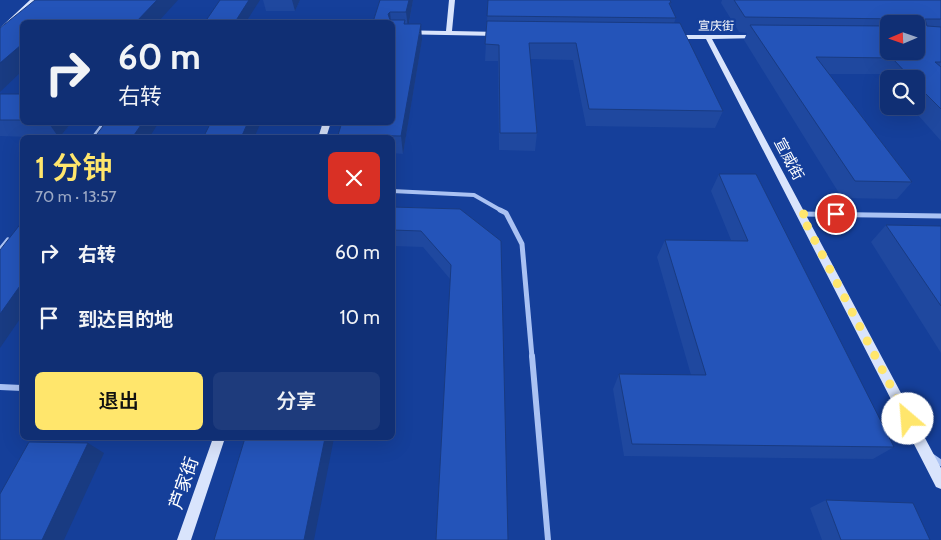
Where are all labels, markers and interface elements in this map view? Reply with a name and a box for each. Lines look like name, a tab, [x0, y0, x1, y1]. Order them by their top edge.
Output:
north arrow	[880, 15, 925, 60]
map controls	[880, 15, 925, 115]
street label: 宣庆街	[698, 18, 734, 33]
text: 60 m	[118, 35, 201, 78]
icon: right	[35, 40, 100, 105]
button: search	[880, 70, 925, 115]
text: 右转	[118, 83, 162, 110]
street label: 宣威街	[770, 135, 808, 183]
text: 1 分钟	[35, 149, 112, 186]
button: close	[328, 152, 380, 204]
text: 70 m · 13:57	[35, 187, 117, 206]
pin	[815, 193, 857, 235]
icon: arrive	[822, 200, 850, 228]
icon: right	[35, 239, 63, 267]
text: 60 m	[335, 241, 380, 264]
text: 右转	[78, 243, 116, 266]
icon: arrive	[35, 304, 63, 332]
text: 10 m	[340, 306, 380, 329]
text: 到达目的地	[78, 308, 173, 331]
button: 退出	[35, 372, 203, 430]
button: 分享	[213, 372, 380, 430]
position arrow	[881, 392, 933, 444]
street label: 芦家街	[165, 454, 203, 512]

